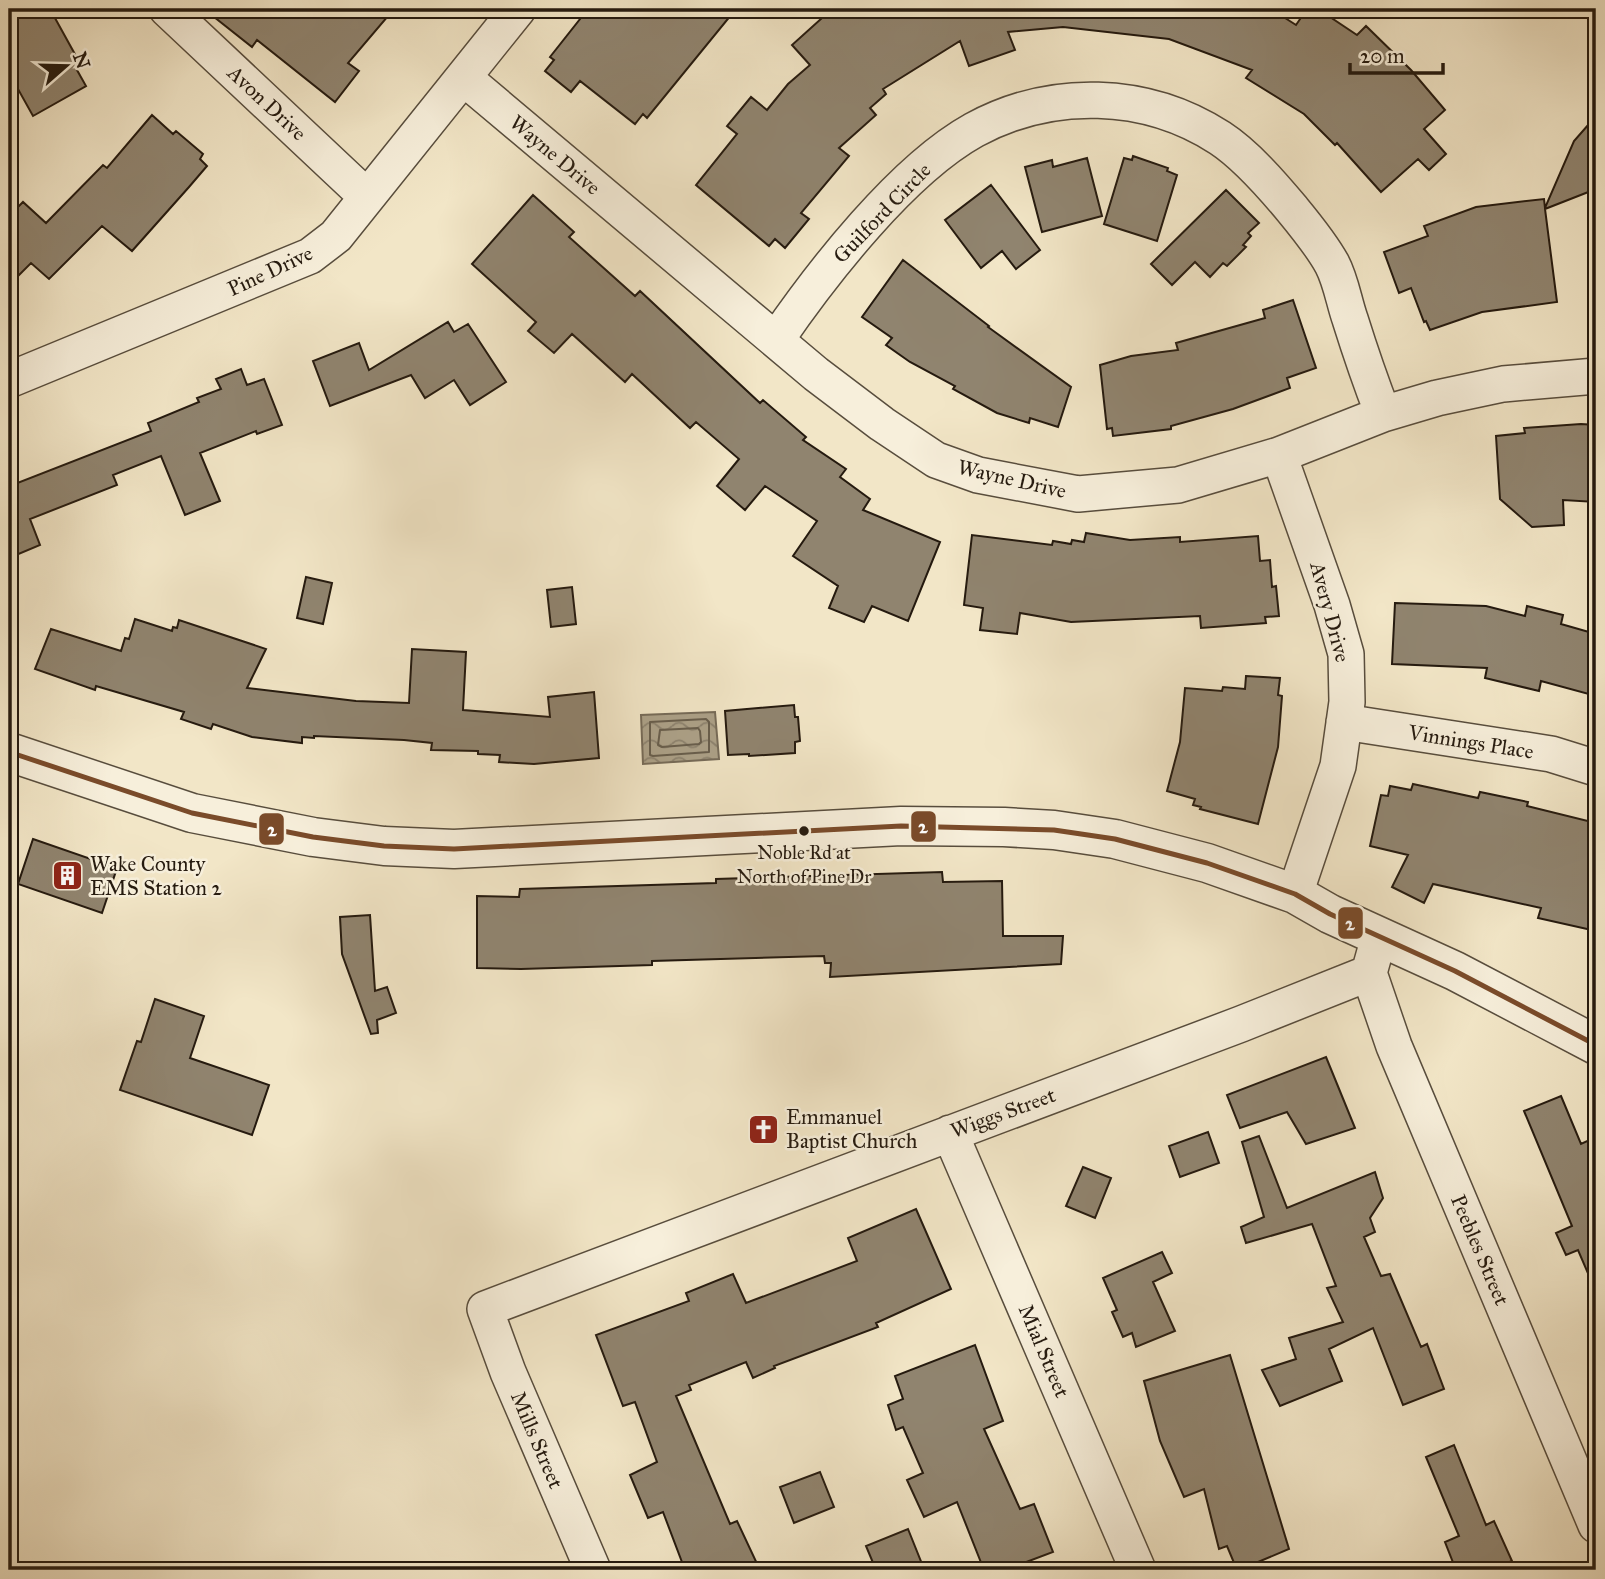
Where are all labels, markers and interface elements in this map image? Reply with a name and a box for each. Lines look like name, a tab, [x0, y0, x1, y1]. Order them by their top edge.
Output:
north arrow	[32, 32, 102, 102]
scale bar	[1350, 32, 1442, 76]
text: 20 m	[1360, 43, 1405, 69]
text: N	[68, 49, 95, 72]
street label: Avon Drive	[221, 59, 312, 146]
street label: Wayne Drive	[504, 110, 606, 201]
street label: Guilford Circle	[828, 157, 937, 269]
street label: Pine Drive	[223, 240, 317, 302]
street label: Wayne Drive	[955, 454, 1069, 504]
street label: Avery Drive	[1304, 558, 1356, 665]
street label: Vinnings Place	[1406, 719, 1536, 765]
line badge: 2	[910, 810, 937, 843]
line badge: 2	[258, 812, 285, 846]
text: 2	[918, 815, 928, 838]
text: 2	[267, 818, 277, 841]
marker: Noble Rd at North of Pine Dr	[797, 824, 811, 838]
place label: Noble Rd at North of Pine Dr	[737, 841, 872, 888]
place label: Wake County EMS Station 2	[90, 851, 222, 901]
building icon: Wake County EMS Station 2	[50, 859, 84, 893]
line badge: 2	[1337, 906, 1364, 940]
text: 2	[1345, 912, 1355, 935]
street label: Wiggs Street	[947, 1082, 1059, 1144]
place label: Emmanuel Baptist Church	[786, 1104, 918, 1154]
church icon: Emmanuel Baptist Church	[746, 1112, 780, 1146]
street label: Peebles Street	[1445, 1191, 1515, 1310]
street label: Mial Street	[1013, 1301, 1075, 1402]
street label: Mills Street	[505, 1387, 569, 1493]

